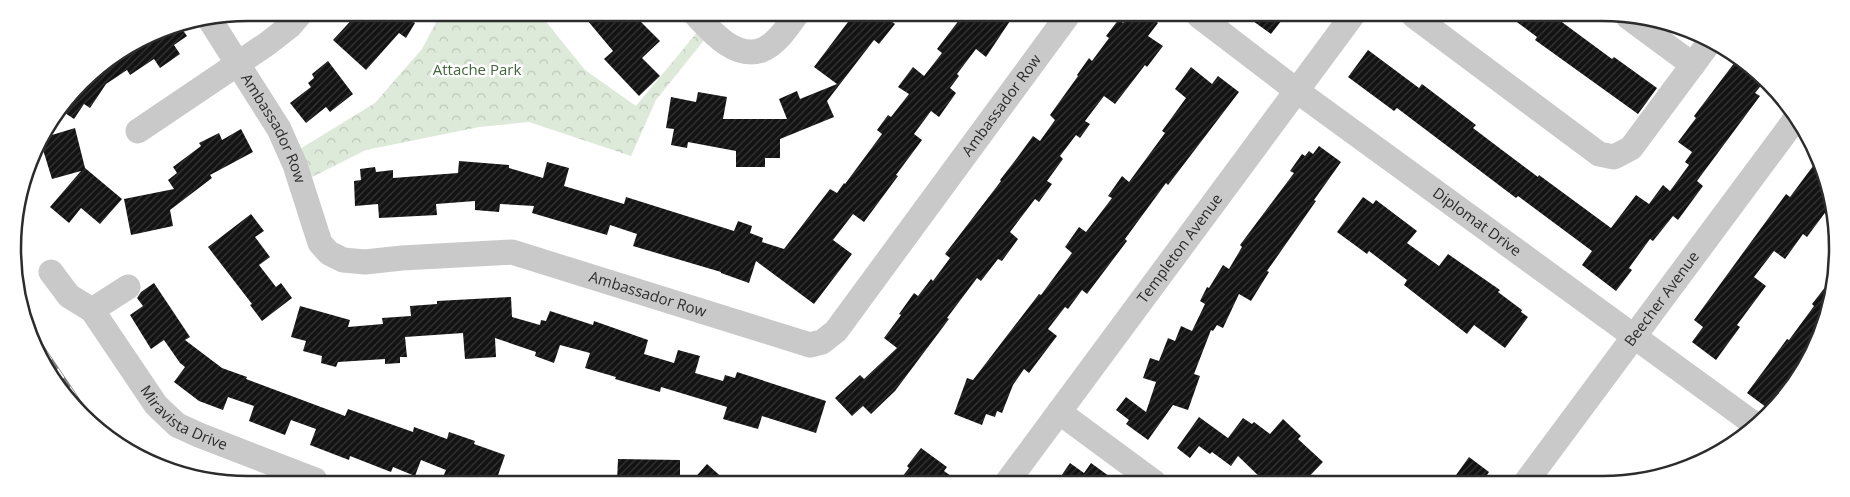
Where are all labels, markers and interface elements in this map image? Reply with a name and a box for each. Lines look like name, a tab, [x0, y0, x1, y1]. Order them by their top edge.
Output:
street label: Ambassador Row	[957, 50, 1045, 160]
park label: Attache Park	[433, 59, 521, 79]
street label: Ambassador Row	[237, 69, 311, 186]
street label: Diplomat Drive	[1429, 182, 1526, 260]
street label: Templeton Avenue	[1132, 189, 1226, 307]
street label: Beecher Avenue	[1619, 247, 1703, 350]
street label: Ambassador Row	[587, 266, 709, 321]
street label: Miravista Drive	[136, 381, 231, 454]

